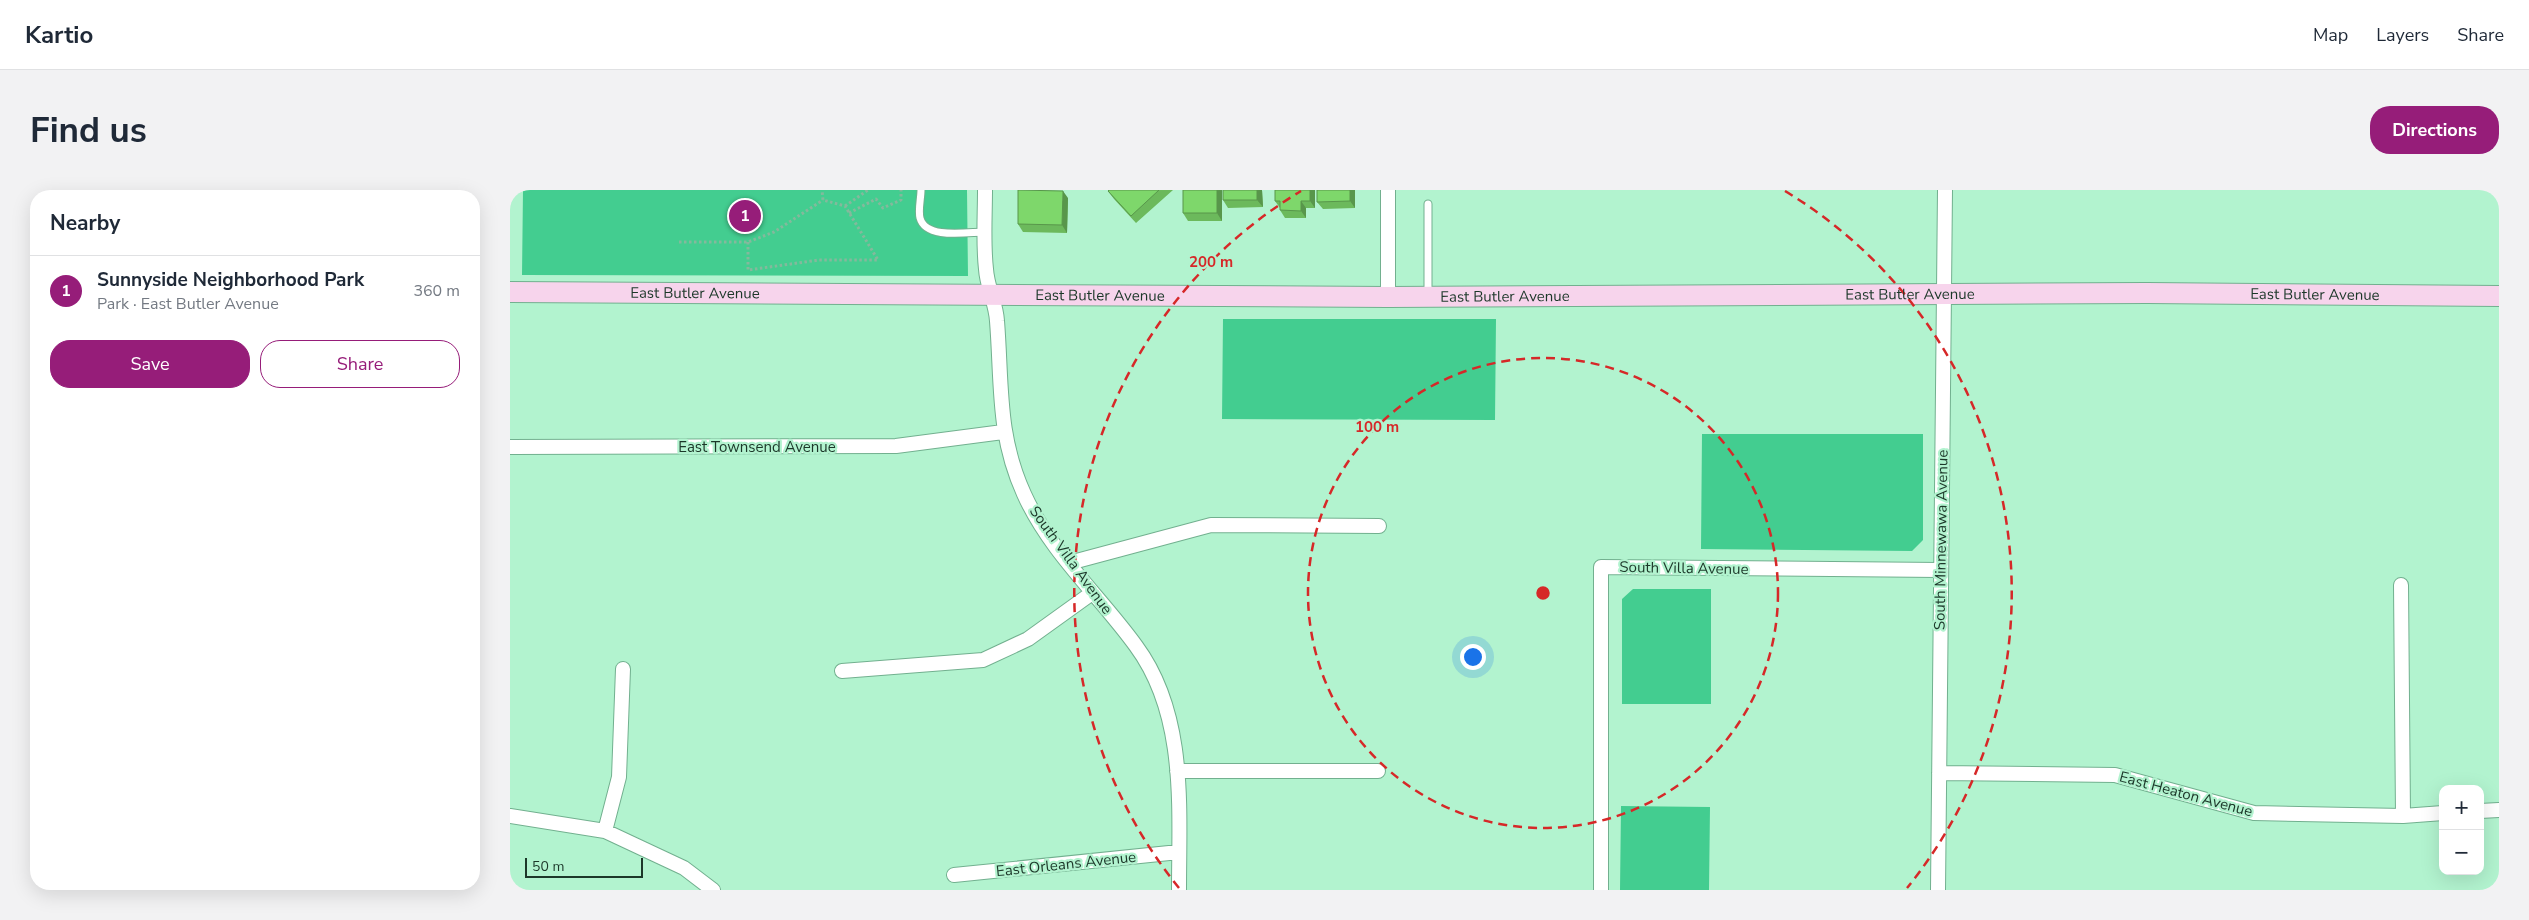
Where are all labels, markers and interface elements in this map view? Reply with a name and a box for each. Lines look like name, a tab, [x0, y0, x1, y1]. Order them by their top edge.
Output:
text: Kartio	[25, 19, 93, 51]
text: Map	[2313, 23, 2348, 47]
text: Layers	[2376, 23, 2429, 47]
text: Share	[2457, 23, 2504, 47]
button: Directions	[2370, 106, 2499, 154]
text: Find us	[30, 107, 147, 154]
pin: 1	[729, 197, 761, 235]
text: Nearby	[50, 209, 120, 237]
text: 200 m	[1189, 252, 1233, 272]
text: Sunnyside Neighborhood Park	[97, 267, 364, 293]
text: 1	[61, 280, 71, 302]
text: 360 m	[413, 280, 460, 302]
street label: East Butler Avenue	[630, 283, 760, 303]
street label: East Butler Avenue	[1845, 284, 1975, 305]
street label: East Butler Avenue	[2250, 284, 2380, 305]
street label: East Butler Avenue	[1035, 285, 1165, 306]
street label: East Butler Avenue	[1440, 286, 1570, 307]
text: Park · East Butler Avenue	[97, 293, 279, 315]
button: Save	[50, 340, 250, 388]
button: Share	[260, 340, 460, 388]
text: 100 m	[1355, 417, 1399, 437]
street label: East Townsend Avenue	[678, 437, 836, 457]
street label: South Minnewawa Avenue	[1929, 450, 1953, 630]
street label: South Villa Avenue	[1025, 502, 1117, 618]
street label: South Villa Avenue	[1619, 557, 1749, 579]
centre of rings	[1534, 584, 1552, 602]
your location	[1460, 644, 1486, 670]
street label: East Heaton Avenue	[2117, 767, 2255, 821]
map controls	[2439, 785, 2484, 875]
button: +	[2439, 785, 2484, 830]
button: −	[2439, 830, 2484, 875]
street label: East Orleans Avenue	[995, 847, 1137, 881]
scale bar	[525, 855, 642, 878]
text: 50 m	[532, 857, 564, 876]

